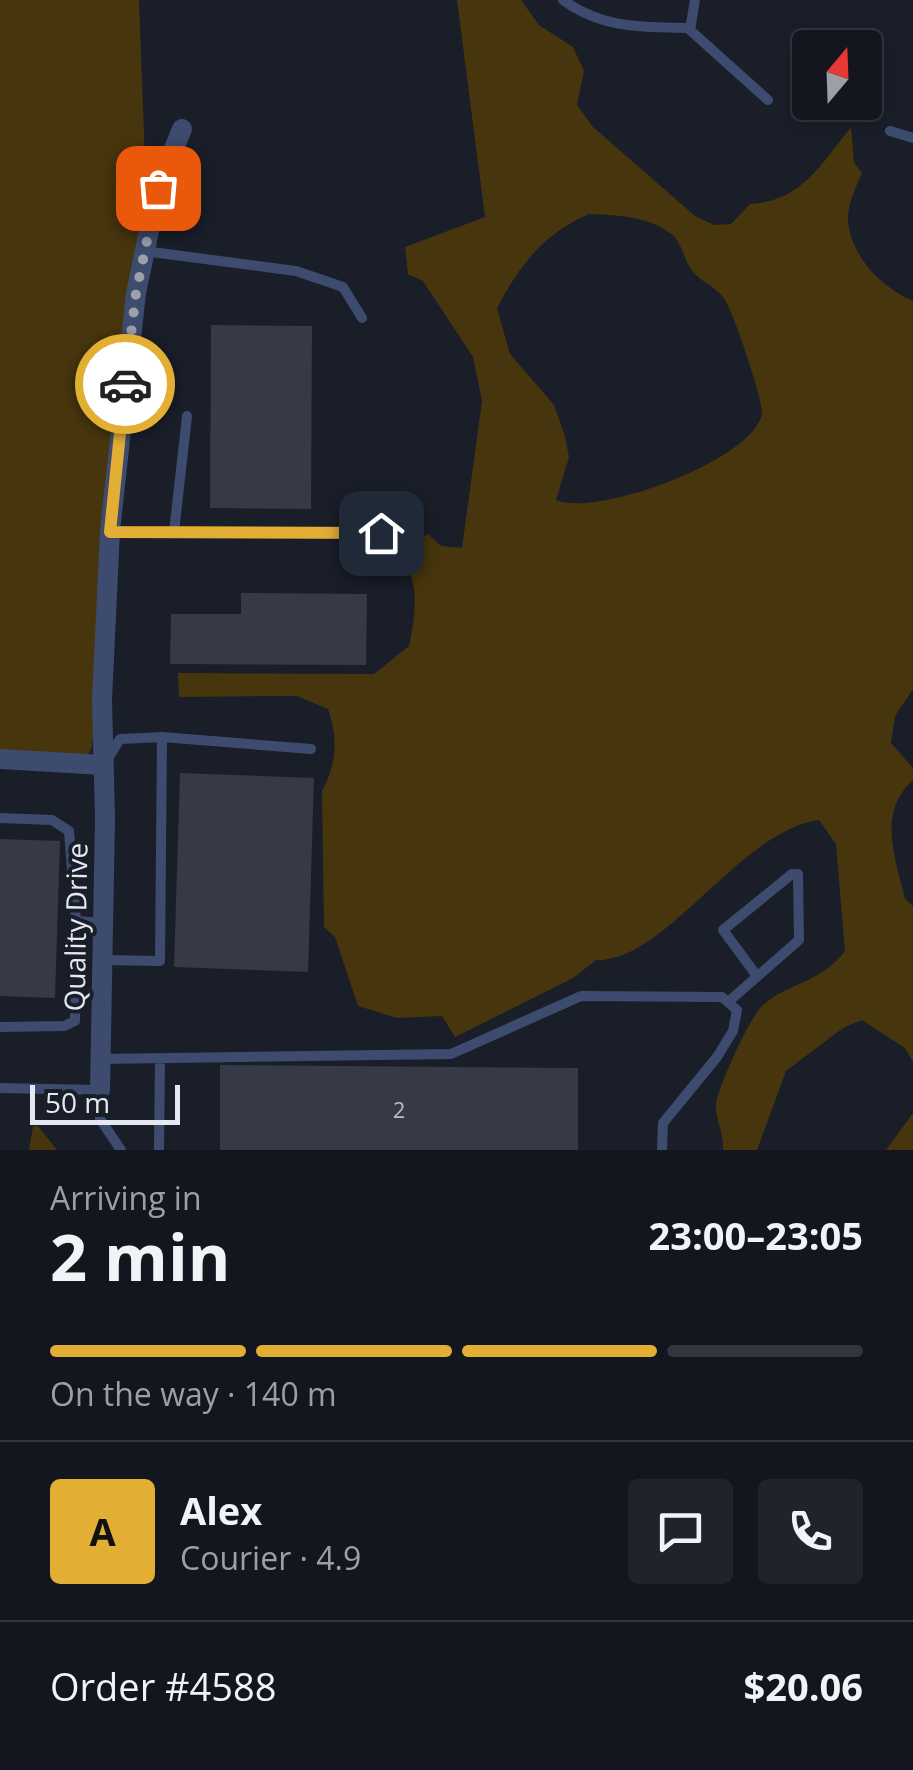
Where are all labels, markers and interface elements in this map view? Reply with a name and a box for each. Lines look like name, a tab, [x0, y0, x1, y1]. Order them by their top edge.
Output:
north arrow	[792, 30, 882, 120]
map controls	[792, 30, 882, 120]
pin	[116, 146, 201, 231]
icon: bag	[131, 161, 186, 216]
courier	[75, 334, 175, 434]
icon: car	[98, 357, 153, 412]
pin	[339, 491, 424, 576]
icon: home	[354, 506, 409, 561]
street label: Quality Drive	[55, 842, 95, 1012]
scale bar	[30, 1080, 180, 1124]
text: 50 m	[45, 1083, 110, 1121]
house number: 2	[393, 1094, 405, 1124]
text: Arriving in	[50, 1176, 202, 1219]
text: 23:00–23:05	[649, 1209, 863, 1261]
text: 2 min	[50, 1212, 230, 1300]
text: On the way · 140 m	[50, 1372, 337, 1415]
button: chat	[628, 1479, 733, 1584]
button: phone	[758, 1479, 863, 1584]
text: Alex	[180, 1484, 262, 1536]
text: A	[89, 1505, 116, 1557]
text: Courier · 4.9	[180, 1536, 361, 1579]
text: Order #4588	[50, 1660, 277, 1712]
text: $20.06	[744, 1660, 863, 1712]

